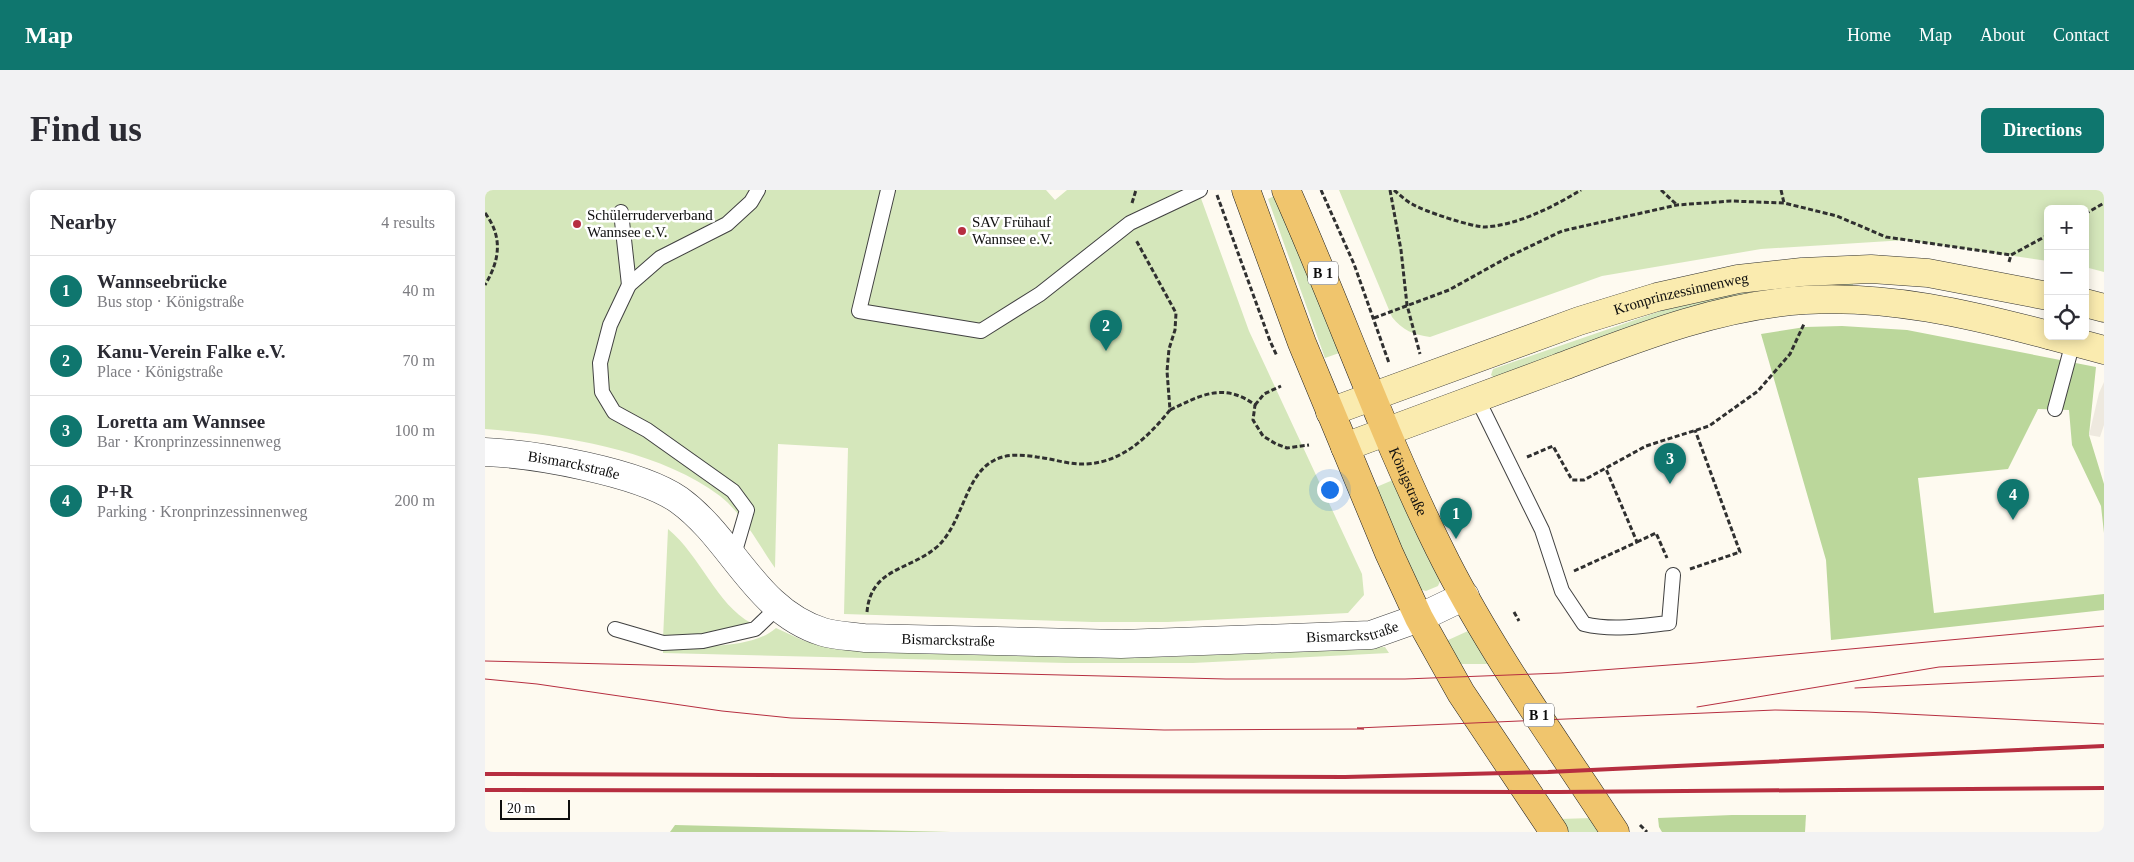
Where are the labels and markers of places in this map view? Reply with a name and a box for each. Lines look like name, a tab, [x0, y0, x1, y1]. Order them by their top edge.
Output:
place label: Schülerruderverband Wannsee e.V.	[587, 207, 713, 240]
place label: SAV Frühauf Wannsee e.V.	[972, 214, 1053, 247]
marker: Schülerruderverband Wannsee e.V.	[571, 218, 583, 230]
marker: SAV Frühauf Wannsee e.V.	[956, 225, 968, 237]
pin: 2	[1090, 310, 1122, 351]
pin: 3	[1654, 443, 1686, 484]
pin: 4	[1997, 479, 2029, 520]
pin: 1	[1440, 498, 1472, 539]

